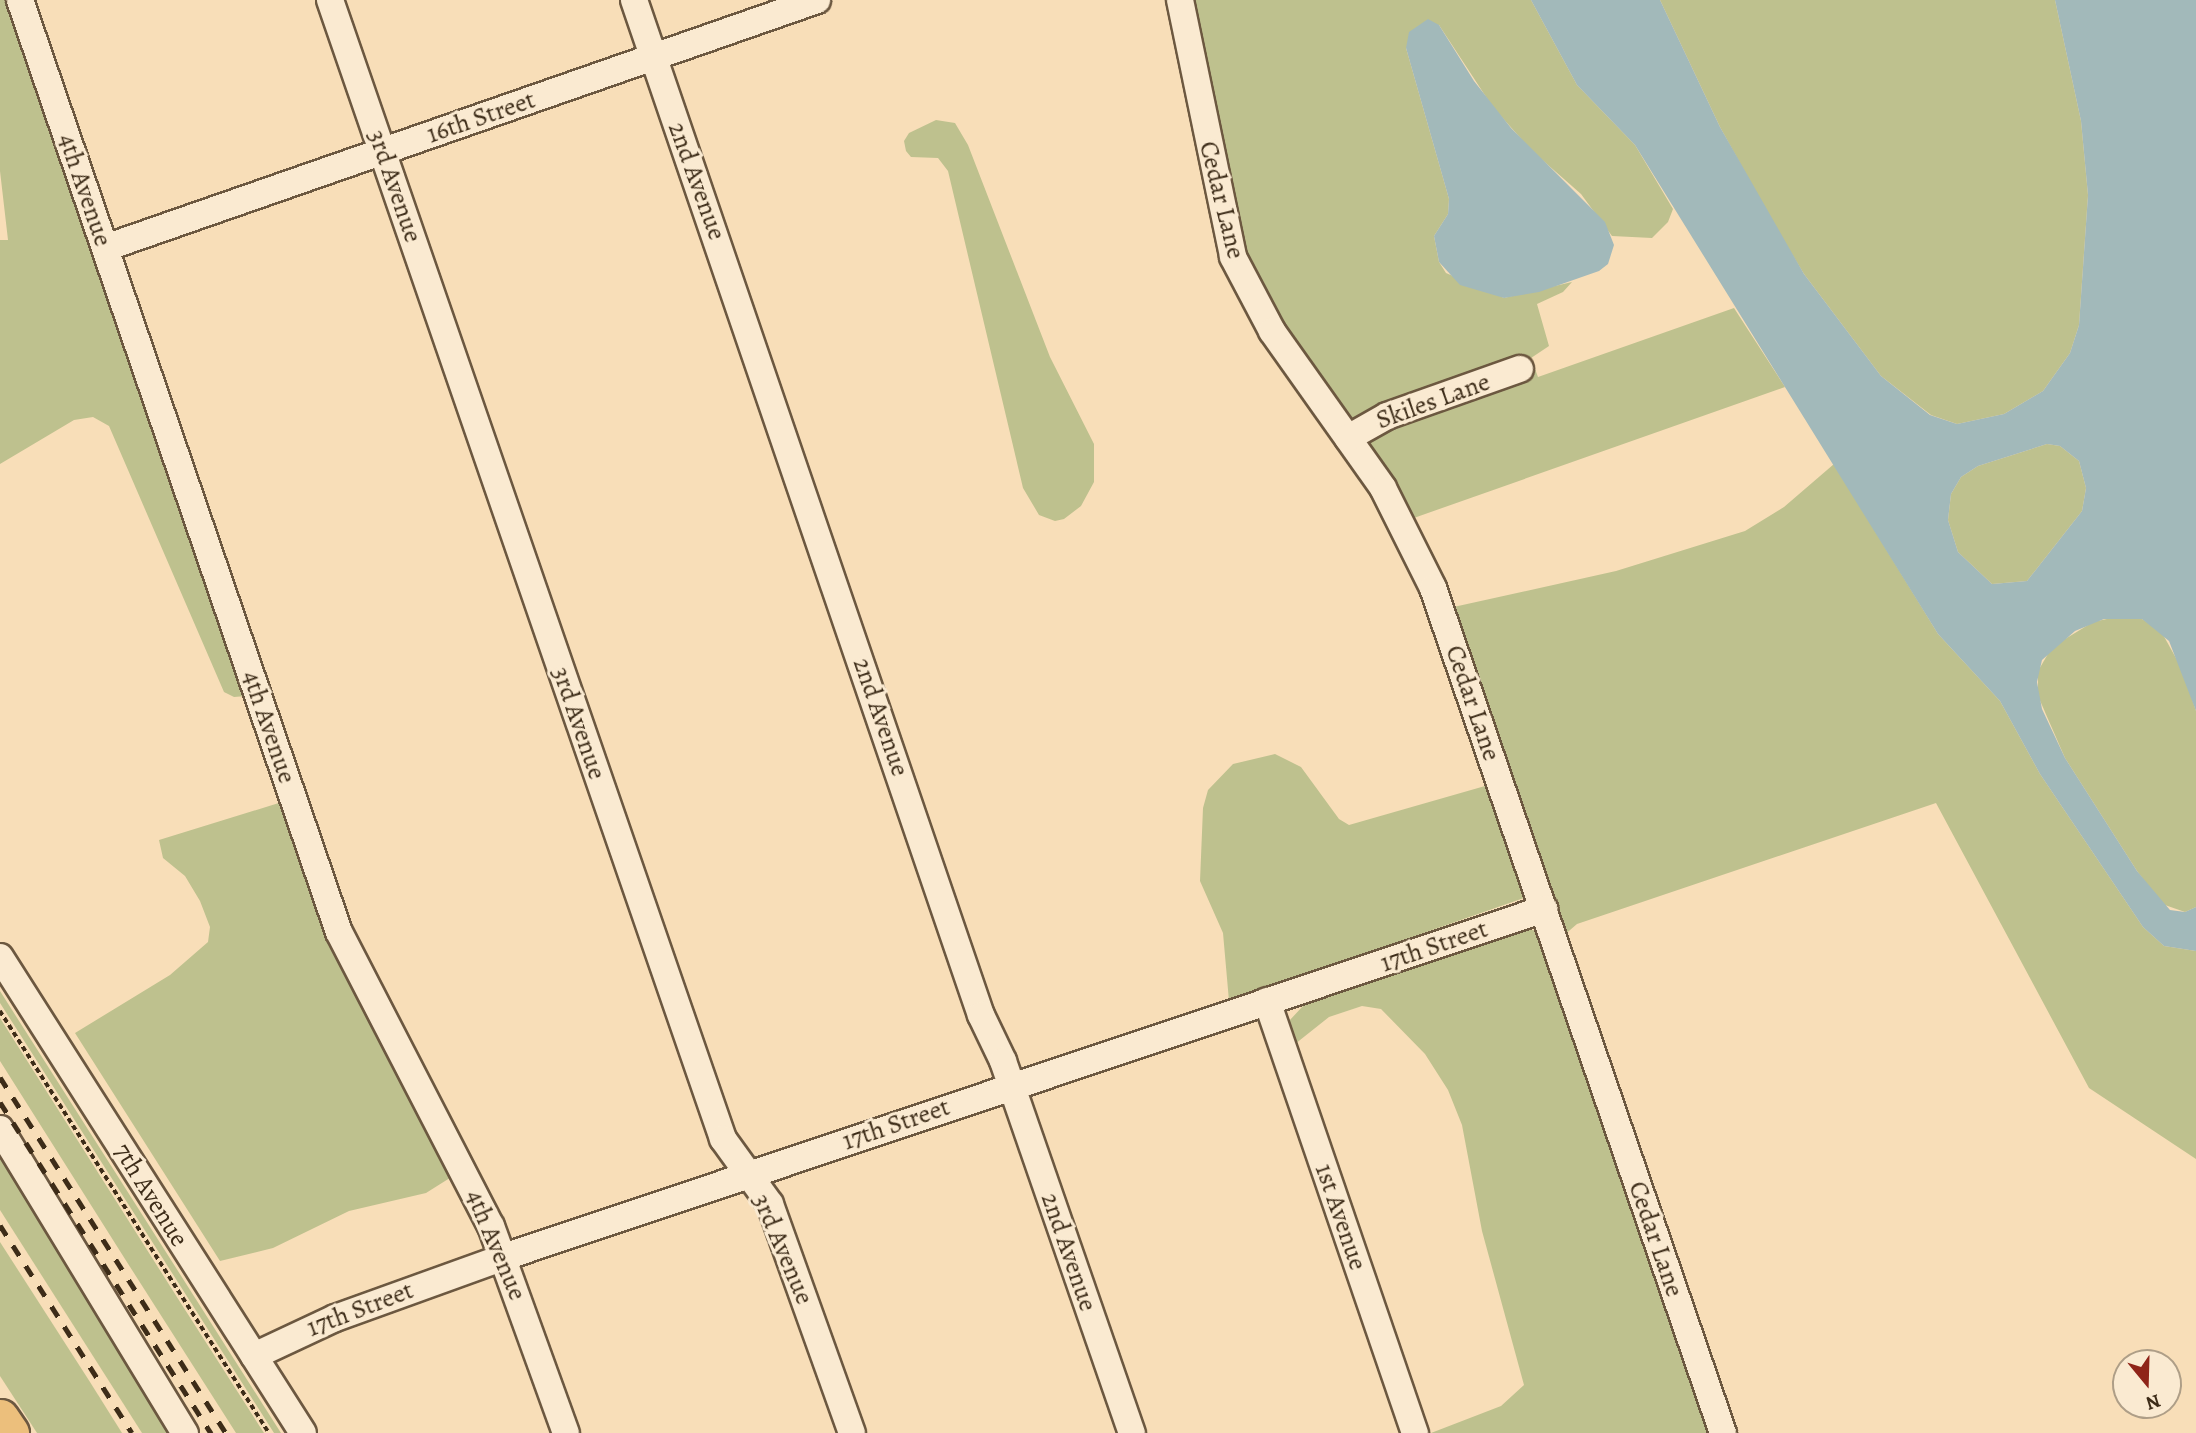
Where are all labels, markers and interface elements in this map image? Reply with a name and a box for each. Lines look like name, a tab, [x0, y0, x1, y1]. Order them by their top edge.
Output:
street label: 16th Street	[423, 84, 539, 150]
street label: 2nd Avenue	[661, 118, 733, 244]
street label: 3rd Avenue	[361, 126, 429, 246]
street label: 4th Avenue	[51, 130, 119, 250]
street label: Cedar Lane	[1192, 138, 1252, 262]
street label: Skiles Lane	[1372, 366, 1494, 436]
street label: Cedar Lane	[1439, 641, 1507, 765]
street label: 2nd Avenue	[846, 654, 916, 780]
street label: 3rd Avenue	[545, 663, 613, 783]
street label: 4th Avenue	[235, 667, 303, 787]
street label: 17th Street	[1376, 913, 1492, 979]
street label: 17th Street	[838, 1091, 954, 1157]
street label: 7th Avenue	[107, 1138, 195, 1252]
street label: 1st Avenue	[1308, 1160, 1374, 1274]
street label: Cedar Lane	[1622, 1177, 1690, 1301]
street label: 4th Avenue	[459, 1185, 533, 1305]
street label: 3rd Avenue	[746, 1189, 820, 1309]
street label: 2nd Avenue	[1034, 1189, 1104, 1315]
street label: 17th Street	[302, 1274, 418, 1344]
north arrow	[2112, 1349, 2182, 1419]
text: N	[2142, 1387, 2164, 1417]

